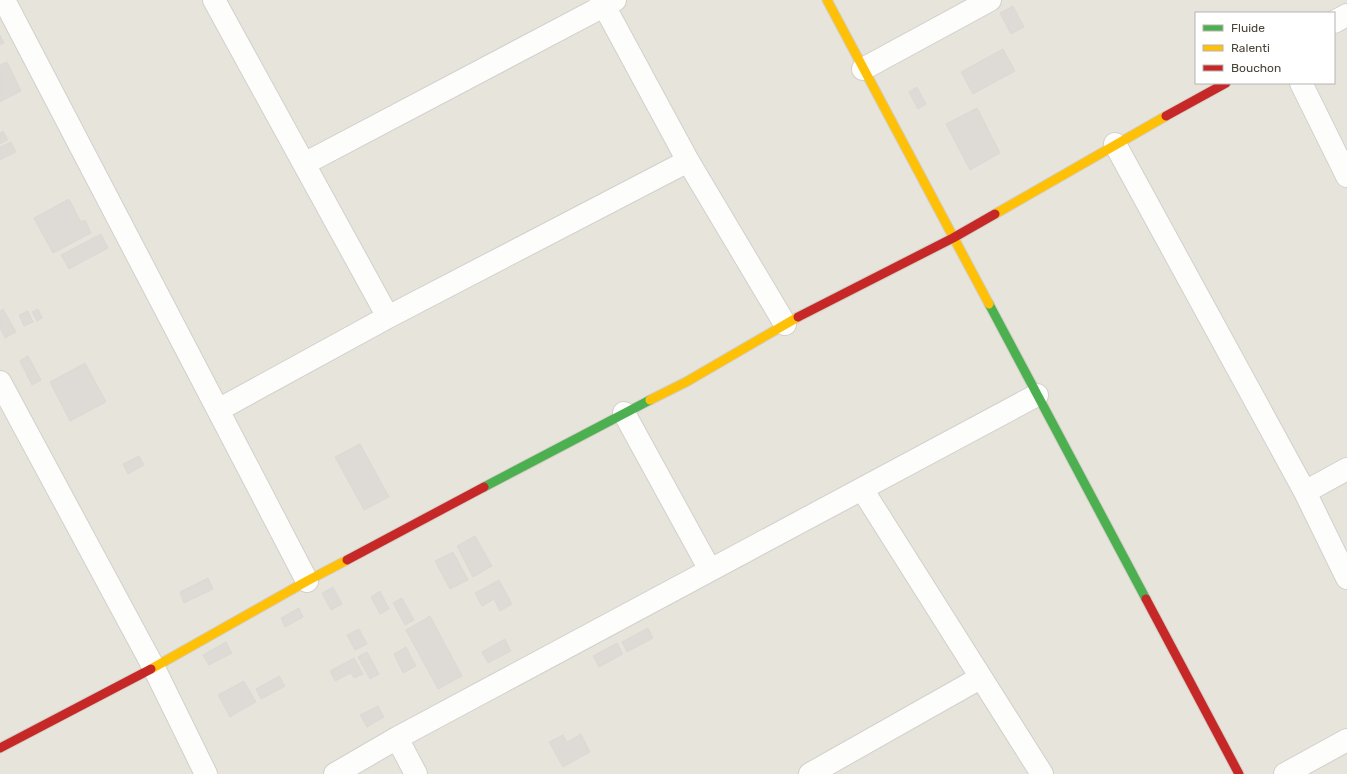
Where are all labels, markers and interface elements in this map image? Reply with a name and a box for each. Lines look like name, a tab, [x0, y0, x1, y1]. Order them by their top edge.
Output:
legend	[1195, 12, 1335, 84]
text: Fluide	[1231, 21, 1265, 35]
text: Ralenti	[1231, 41, 1270, 55]
text: Bouchon	[1231, 61, 1281, 75]

